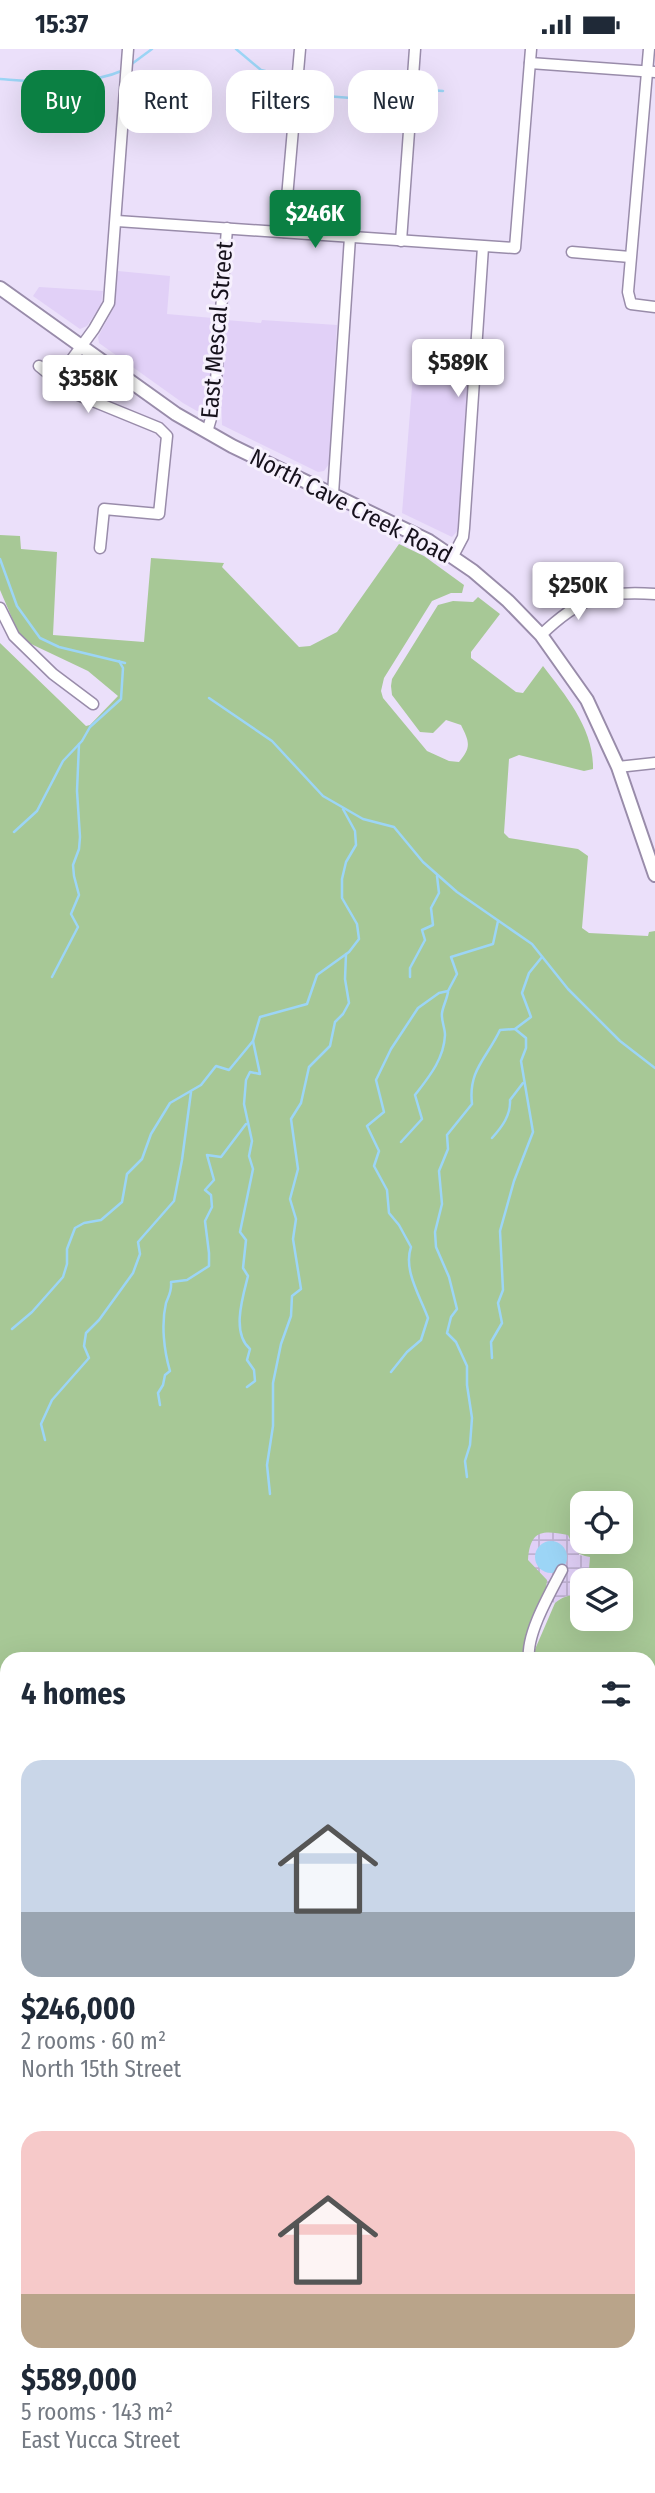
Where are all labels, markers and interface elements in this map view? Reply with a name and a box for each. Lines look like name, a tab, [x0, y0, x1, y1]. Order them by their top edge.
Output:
text: 15:37	[35, 9, 88, 40]
chip: Buy	[21, 70, 105, 133]
chip: Rent	[119, 70, 212, 133]
chip: Filters	[226, 70, 334, 133]
chip: New	[348, 70, 438, 133]
pin: $246K	[266, 191, 364, 250]
text: $246K	[286, 199, 344, 227]
street label: East Mescal Street	[195, 240, 239, 420]
pin: $589K	[409, 339, 507, 399]
text: $589K	[428, 348, 488, 376]
pin: $358K	[39, 355, 137, 415]
text: $358K	[58, 364, 118, 392]
street label: North Cave Creek Road	[245, 443, 457, 569]
pin: $250K	[529, 563, 627, 622]
text: $250K	[548, 571, 608, 599]
map controls	[570, 1491, 633, 1631]
button: locate	[570, 1491, 633, 1554]
button: layers	[570, 1568, 633, 1631]
icon: filters	[597, 1675, 635, 1713]
text: 4 homes	[21, 1676, 126, 1712]
icon: home	[265, 1806, 391, 1932]
text: $246,000	[21, 1991, 136, 2027]
text: 2 rooms · 60 m²	[21, 2027, 166, 2055]
text: North 15th Street	[21, 2055, 181, 2083]
icon: home	[265, 2177, 391, 2303]
text: $589,000	[21, 2362, 137, 2398]
text: 5 rooms · 143 m²	[21, 2398, 173, 2426]
text: East Yucca Street	[21, 2426, 180, 2454]

